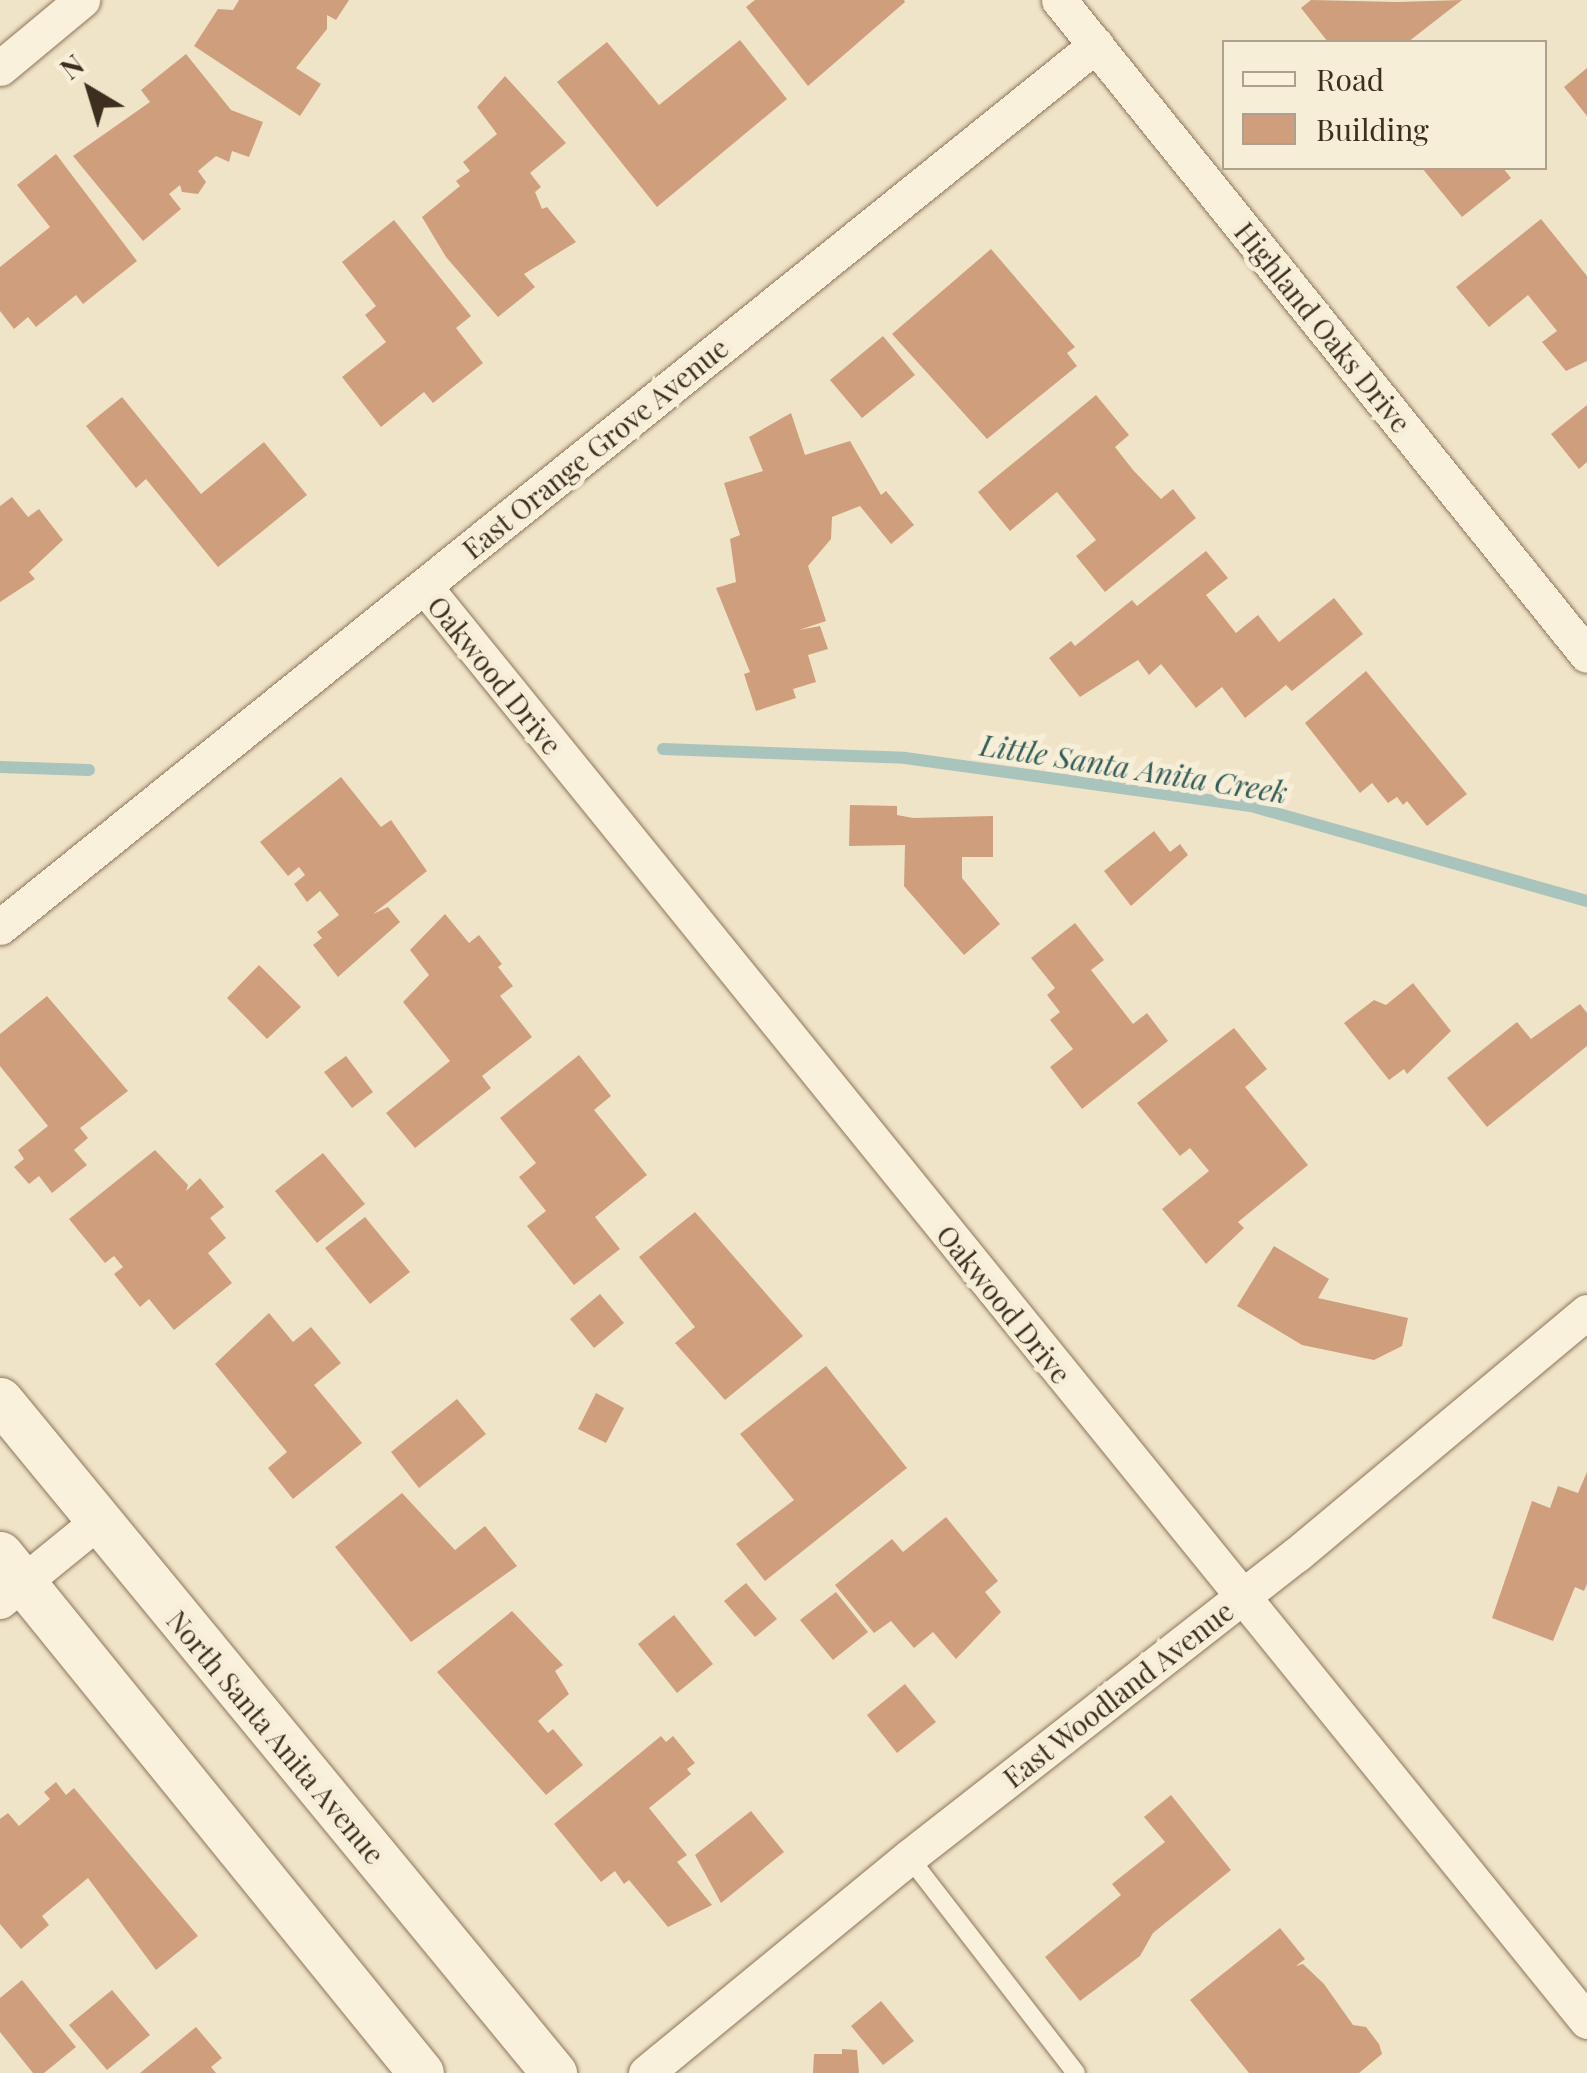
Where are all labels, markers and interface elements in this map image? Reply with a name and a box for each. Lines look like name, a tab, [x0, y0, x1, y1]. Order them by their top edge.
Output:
north arrow	[40, 40, 140, 140]
legend	[1222, 40, 1547, 170]
text: N	[52, 45, 91, 87]
text: Road	[1316, 59, 1384, 99]
text: Building	[1316, 109, 1429, 149]
street label: Highland Oaks Drive	[1228, 215, 1418, 439]
street label: East Orange Grove Avenue	[455, 330, 735, 566]
street label: Oakwood Drive	[421, 589, 569, 761]
water label: Little Santa Anita Creek	[978, 726, 1290, 810]
street label: Oakwood Drive	[930, 1218, 1078, 1390]
street label: East Woodland Avenue	[995, 1593, 1241, 1795]
street label: North Santa Anita Avenue	[159, 1603, 393, 1871]

